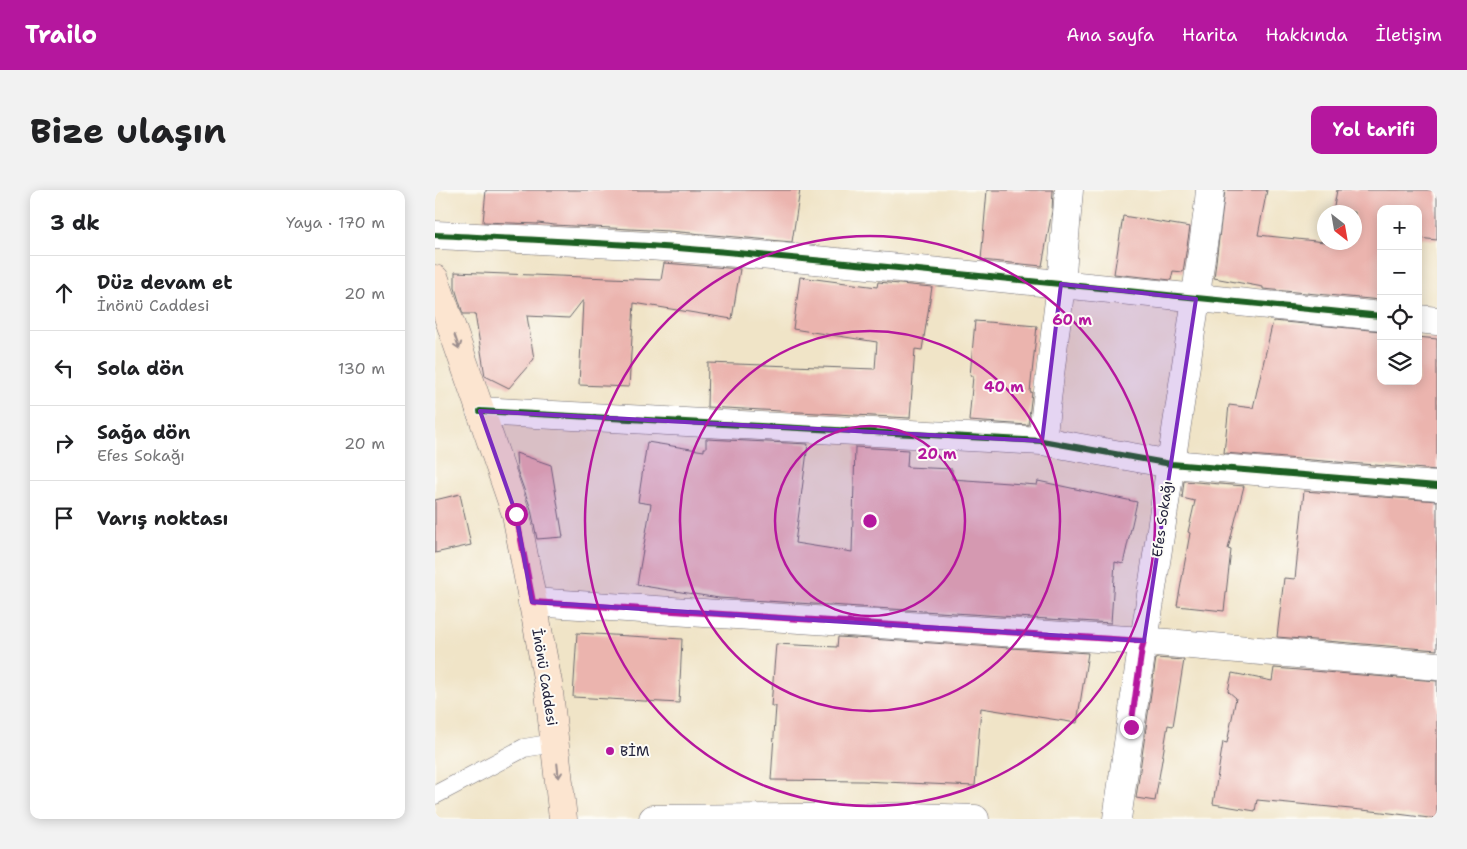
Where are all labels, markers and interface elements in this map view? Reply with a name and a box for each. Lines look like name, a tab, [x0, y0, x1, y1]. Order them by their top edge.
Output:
text: Trailo	[25, 19, 97, 51]
text: Ana sayfa	[1066, 23, 1154, 47]
text: Harita	[1182, 23, 1237, 47]
text: Hakkında	[1265, 23, 1348, 47]
text: İletişim	[1376, 23, 1442, 47]
button: Yol tarifi	[1311, 106, 1437, 154]
text: Bize ulaşın	[30, 107, 226, 154]
north arrow	[1317, 205, 1362, 250]
map controls	[1377, 205, 1422, 385]
button: +	[1377, 205, 1422, 250]
text: 3 dk	[50, 209, 100, 237]
text: Yaya · 170 m	[286, 212, 385, 233]
button: −	[1377, 250, 1422, 295]
text: Düz devam et	[97, 270, 233, 295]
icon: ahead	[50, 279, 78, 307]
text: 20 m	[344, 283, 385, 304]
text: İnönü Caddesi	[97, 295, 209, 316]
button: locate	[1377, 295, 1422, 340]
text: 60 m	[1052, 310, 1092, 330]
one-way arrow	[452, 333, 462, 349]
button: layers	[1377, 340, 1422, 385]
icon: left	[50, 354, 78, 382]
text: Sola dön	[97, 356, 184, 381]
text: 130 m	[338, 358, 385, 379]
text: 40 m	[984, 377, 1024, 397]
text: Sağa dön	[97, 420, 190, 445]
icon: right	[50, 429, 78, 457]
text: 20 m	[344, 433, 385, 454]
text: 20 m	[917, 444, 957, 464]
text: Efes Sokağı	[97, 445, 185, 466]
street label: Efes Sokağı	[1148, 480, 1176, 558]
route start	[505, 503, 528, 526]
icon: arrive	[50, 504, 78, 532]
text: Varış noktası	[97, 506, 228, 531]
centre of rings	[861, 512, 879, 530]
street label: İnönü Caddesi	[528, 627, 562, 727]
route end	[1120, 716, 1143, 739]
place label: BİM	[620, 742, 649, 760]
marker: BİM	[604, 745, 616, 757]
one-way arrow	[553, 762, 563, 778]

